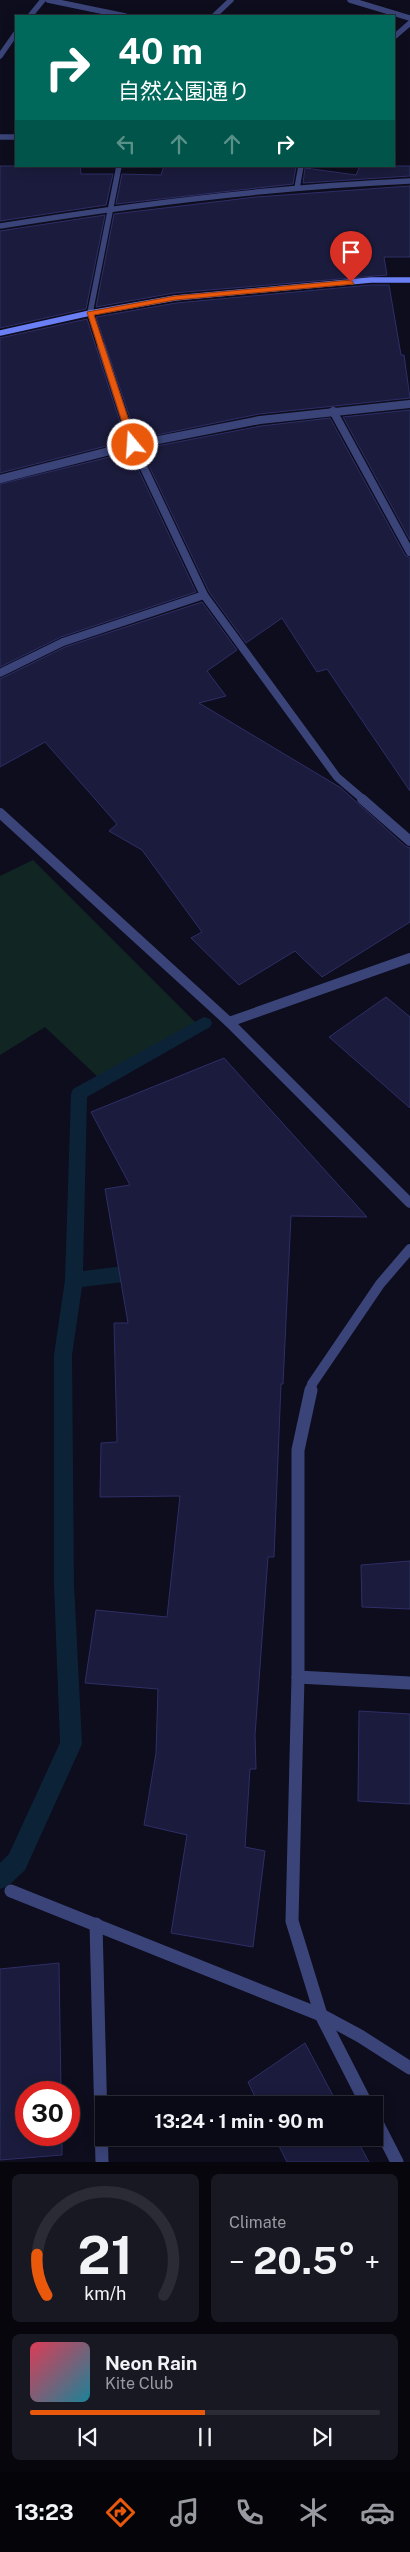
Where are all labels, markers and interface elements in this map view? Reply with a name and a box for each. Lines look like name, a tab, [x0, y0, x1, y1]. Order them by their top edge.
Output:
text: 40 m	[118, 31, 203, 72]
icon: right	[35, 35, 100, 100]
text: 自然公園通り	[118, 78, 250, 104]
icon: left	[112, 130, 140, 158]
icon: ahead	[165, 130, 193, 158]
icon: ahead	[218, 130, 246, 158]
icon: right	[271, 130, 299, 158]
pin	[330, 231, 372, 282]
icon: arrive	[337, 238, 365, 266]
position arrow	[106, 418, 158, 470]
speed limit sign: 30	[15, 2081, 80, 2146]
text: 13:24 · 1 min · 90 m	[154, 2110, 324, 2132]
text: Climate	[229, 2213, 286, 2232]
text: 21	[78, 2225, 133, 2286]
text: 20.5°	[253, 2238, 356, 2283]
text: −	[229, 2245, 245, 2278]
text: +	[364, 2245, 380, 2278]
text: km/h	[84, 2283, 127, 2304]
text: Neon Rain	[105, 2352, 197, 2374]
text: Kite Club	[105, 2374, 173, 2393]
icon: previous	[74, 2423, 102, 2451]
icon: pause	[191, 2423, 219, 2451]
icon: next	[308, 2423, 336, 2451]
icon: directions	[103, 2495, 138, 2530]
icon: music	[167, 2495, 202, 2530]
icon: phone	[232, 2495, 267, 2530]
icon: climate	[296, 2495, 331, 2530]
icon: car	[360, 2495, 395, 2530]
text: 13:23	[15, 2499, 74, 2525]

